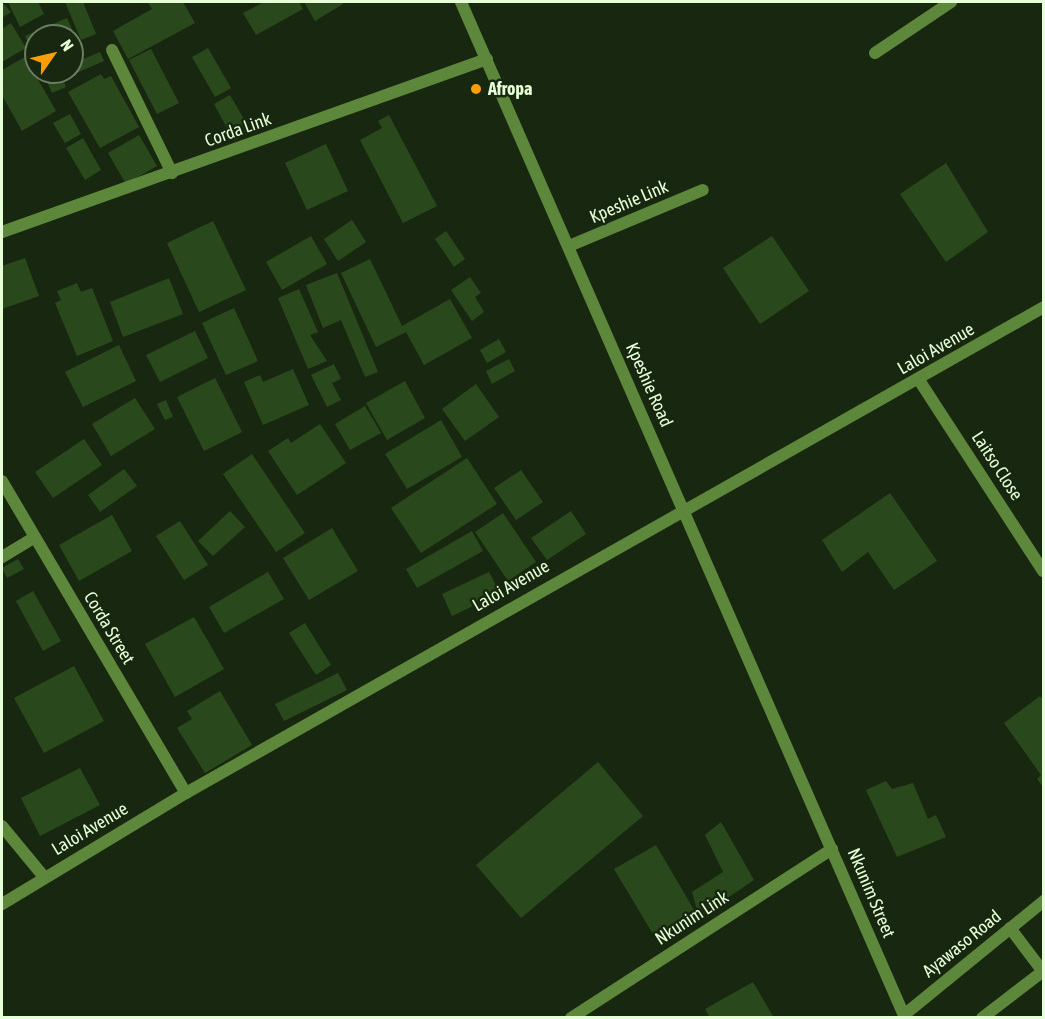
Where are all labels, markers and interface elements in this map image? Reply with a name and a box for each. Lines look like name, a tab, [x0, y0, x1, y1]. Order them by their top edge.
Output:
north arrow	[24, 24, 84, 84]
text: N	[57, 36, 77, 54]
place label: Afropa	[488, 78, 532, 100]
marker: Afropa	[469, 82, 483, 96]
street label: Corda Link	[202, 108, 274, 152]
street label: Kpeshie Link	[587, 176, 671, 228]
street label: Laloi Avenue	[894, 318, 978, 380]
street label: Kpeshie Road	[621, 340, 677, 430]
street label: Laitso Close	[967, 428, 1027, 504]
street label: Laloi Avenue	[469, 555, 553, 617]
street label: Corda Street	[79, 588, 139, 668]
street label: Laloi Avenue	[48, 798, 132, 860]
street label: Nkunim Street	[842, 845, 900, 941]
street label: Nkunim Link	[651, 886, 733, 950]
street label: Ayawaso Road	[918, 906, 1006, 982]

